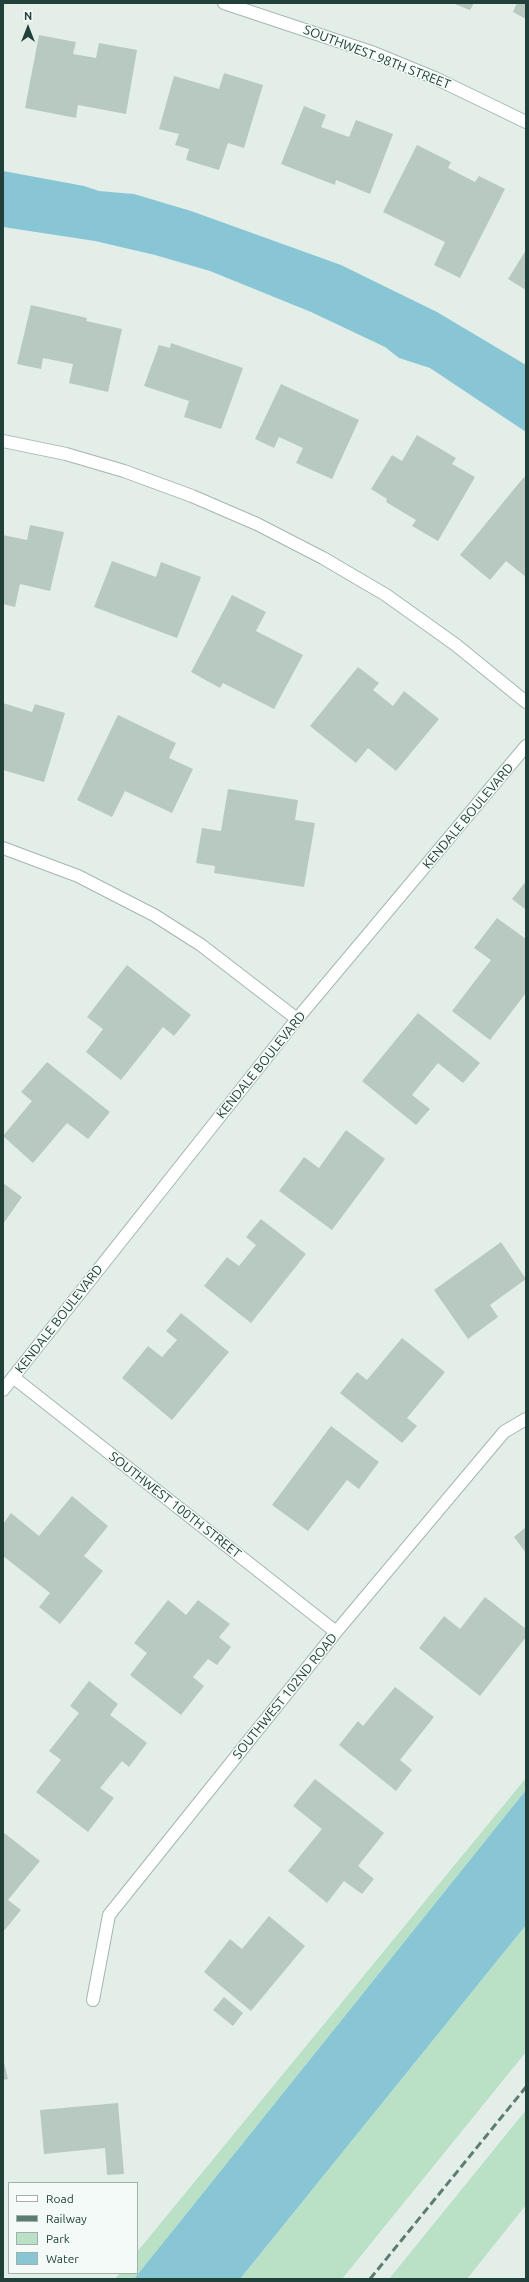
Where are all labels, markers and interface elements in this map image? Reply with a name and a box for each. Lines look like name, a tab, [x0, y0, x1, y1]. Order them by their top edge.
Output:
north arrow	[8, 8, 48, 48]
text: N	[24, 10, 32, 22]
street label: SOUTHWEST 98TH STREET	[301, 22, 453, 92]
street label: KENDALE BOULEVARD	[419, 760, 517, 872]
street label: KENDALE BOULEVARD	[213, 1008, 309, 1122]
street label: KENDALE BOULEVARD	[12, 1262, 106, 1376]
street label: SOUTHWEST 100TH STREET	[106, 1449, 244, 1561]
street label: SOUTHWEST 102ND ROAD	[229, 1630, 341, 1762]
legend	[8, 2182, 138, 2274]
text: Road	[46, 2192, 74, 2205]
text: Railway	[46, 2212, 87, 2225]
text: Park	[46, 2232, 70, 2245]
text: Water	[46, 2252, 79, 2265]

